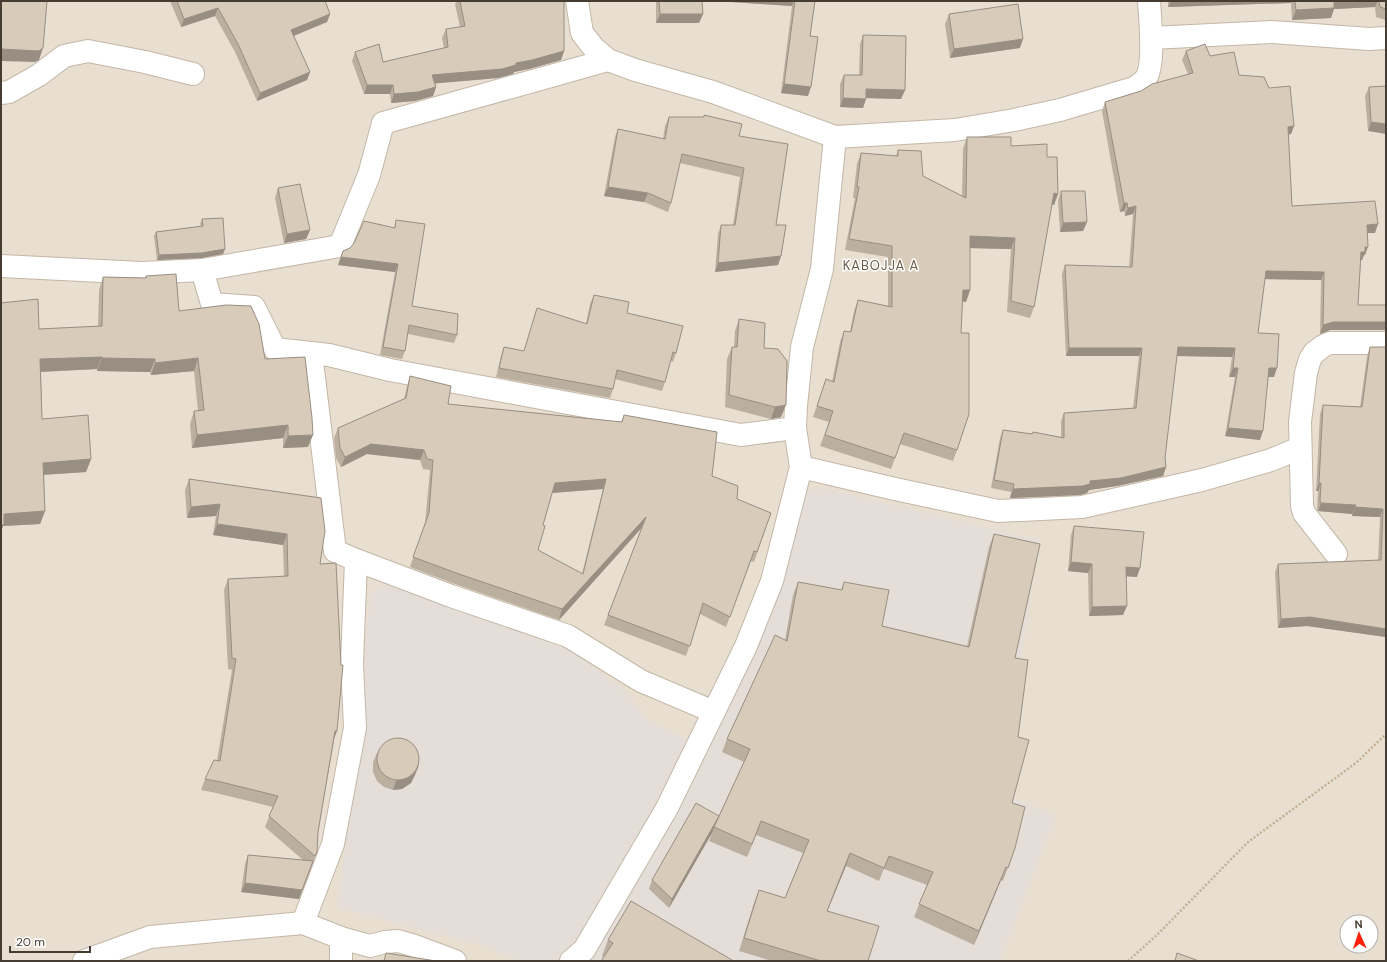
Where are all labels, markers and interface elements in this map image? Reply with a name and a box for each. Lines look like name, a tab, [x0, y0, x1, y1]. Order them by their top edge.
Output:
district label: KABOJJA A	[843, 257, 919, 274]
north arrow	[1339, 914, 1379, 954]
text: N	[1354, 917, 1363, 931]
scale bar	[10, 928, 90, 954]
text: 20 m	[16, 934, 45, 950]

